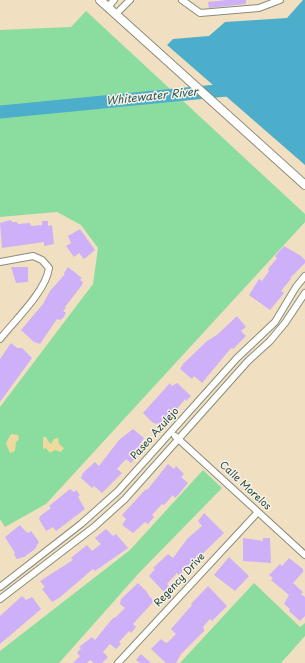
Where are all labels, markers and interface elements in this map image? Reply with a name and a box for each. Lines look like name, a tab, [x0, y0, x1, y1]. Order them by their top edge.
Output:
water label: Whitewater River	[106, 86, 198, 108]
street label: Paseo Azulejo	[128, 405, 182, 463]
street label: Calle Morelos	[217, 459, 273, 513]
street label: Regency Drive	[152, 551, 208, 609]

